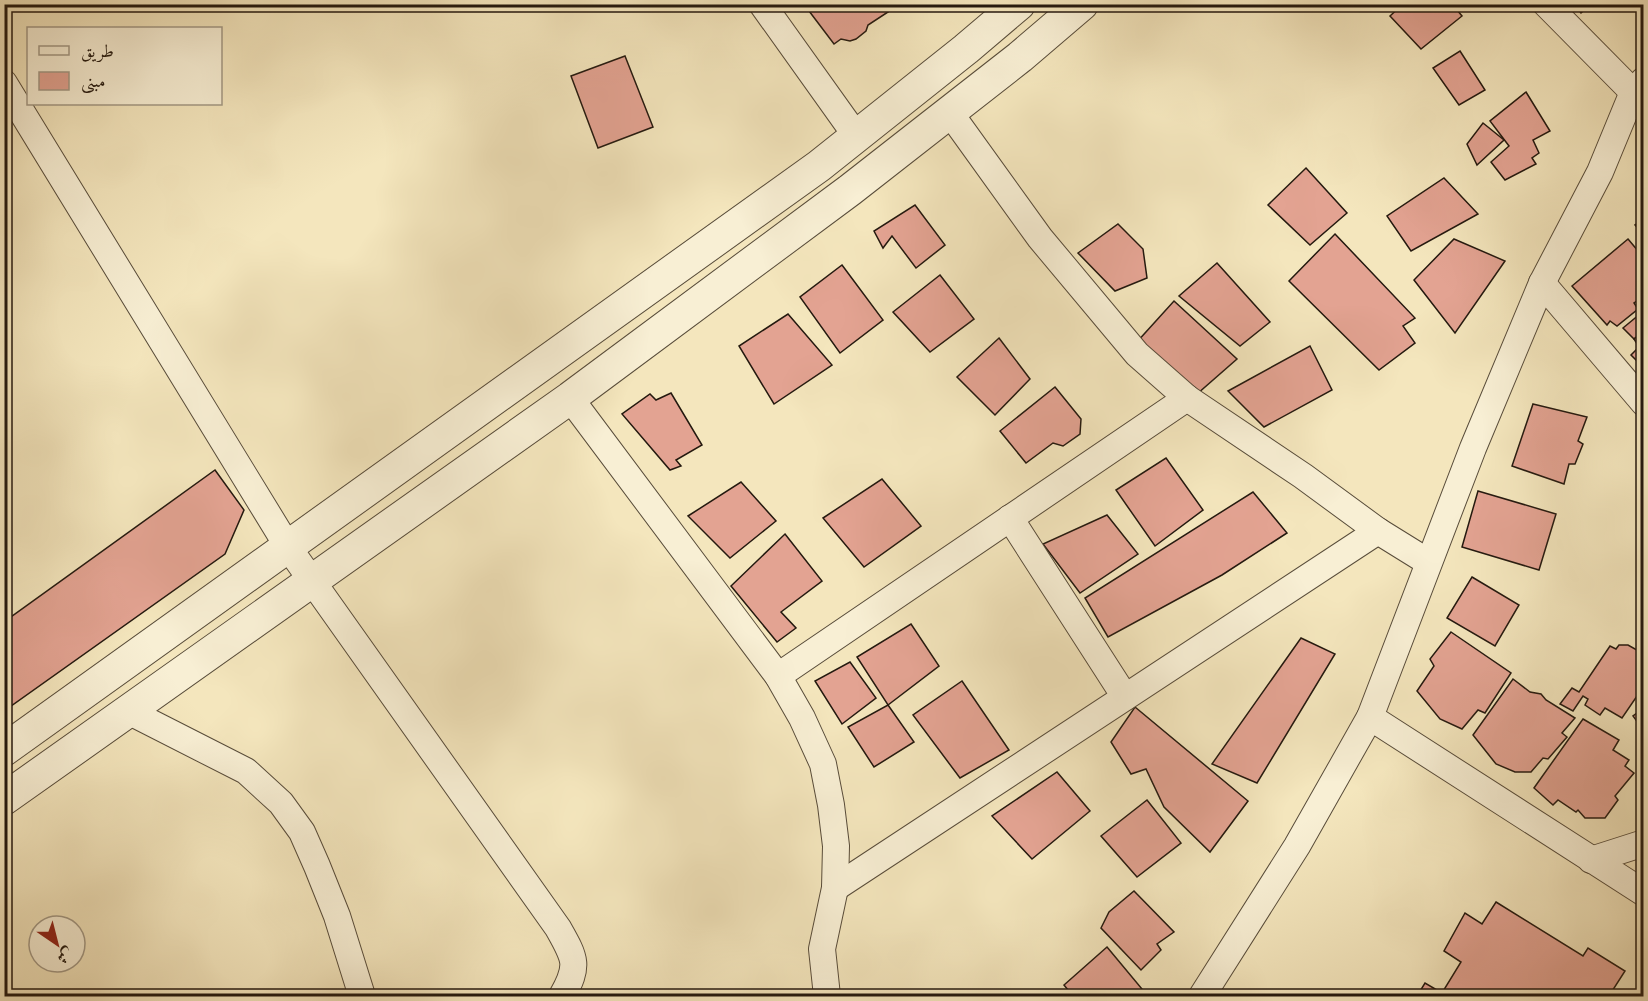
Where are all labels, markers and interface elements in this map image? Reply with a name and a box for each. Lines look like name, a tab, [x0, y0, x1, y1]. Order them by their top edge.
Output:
legend	[27, 27, 222, 105]
text: طريق	[81, 40, 114, 63]
text: مبنى	[81, 70, 106, 94]
north arrow	[27, 914, 87, 974]
text: ش	[53, 943, 77, 968]

